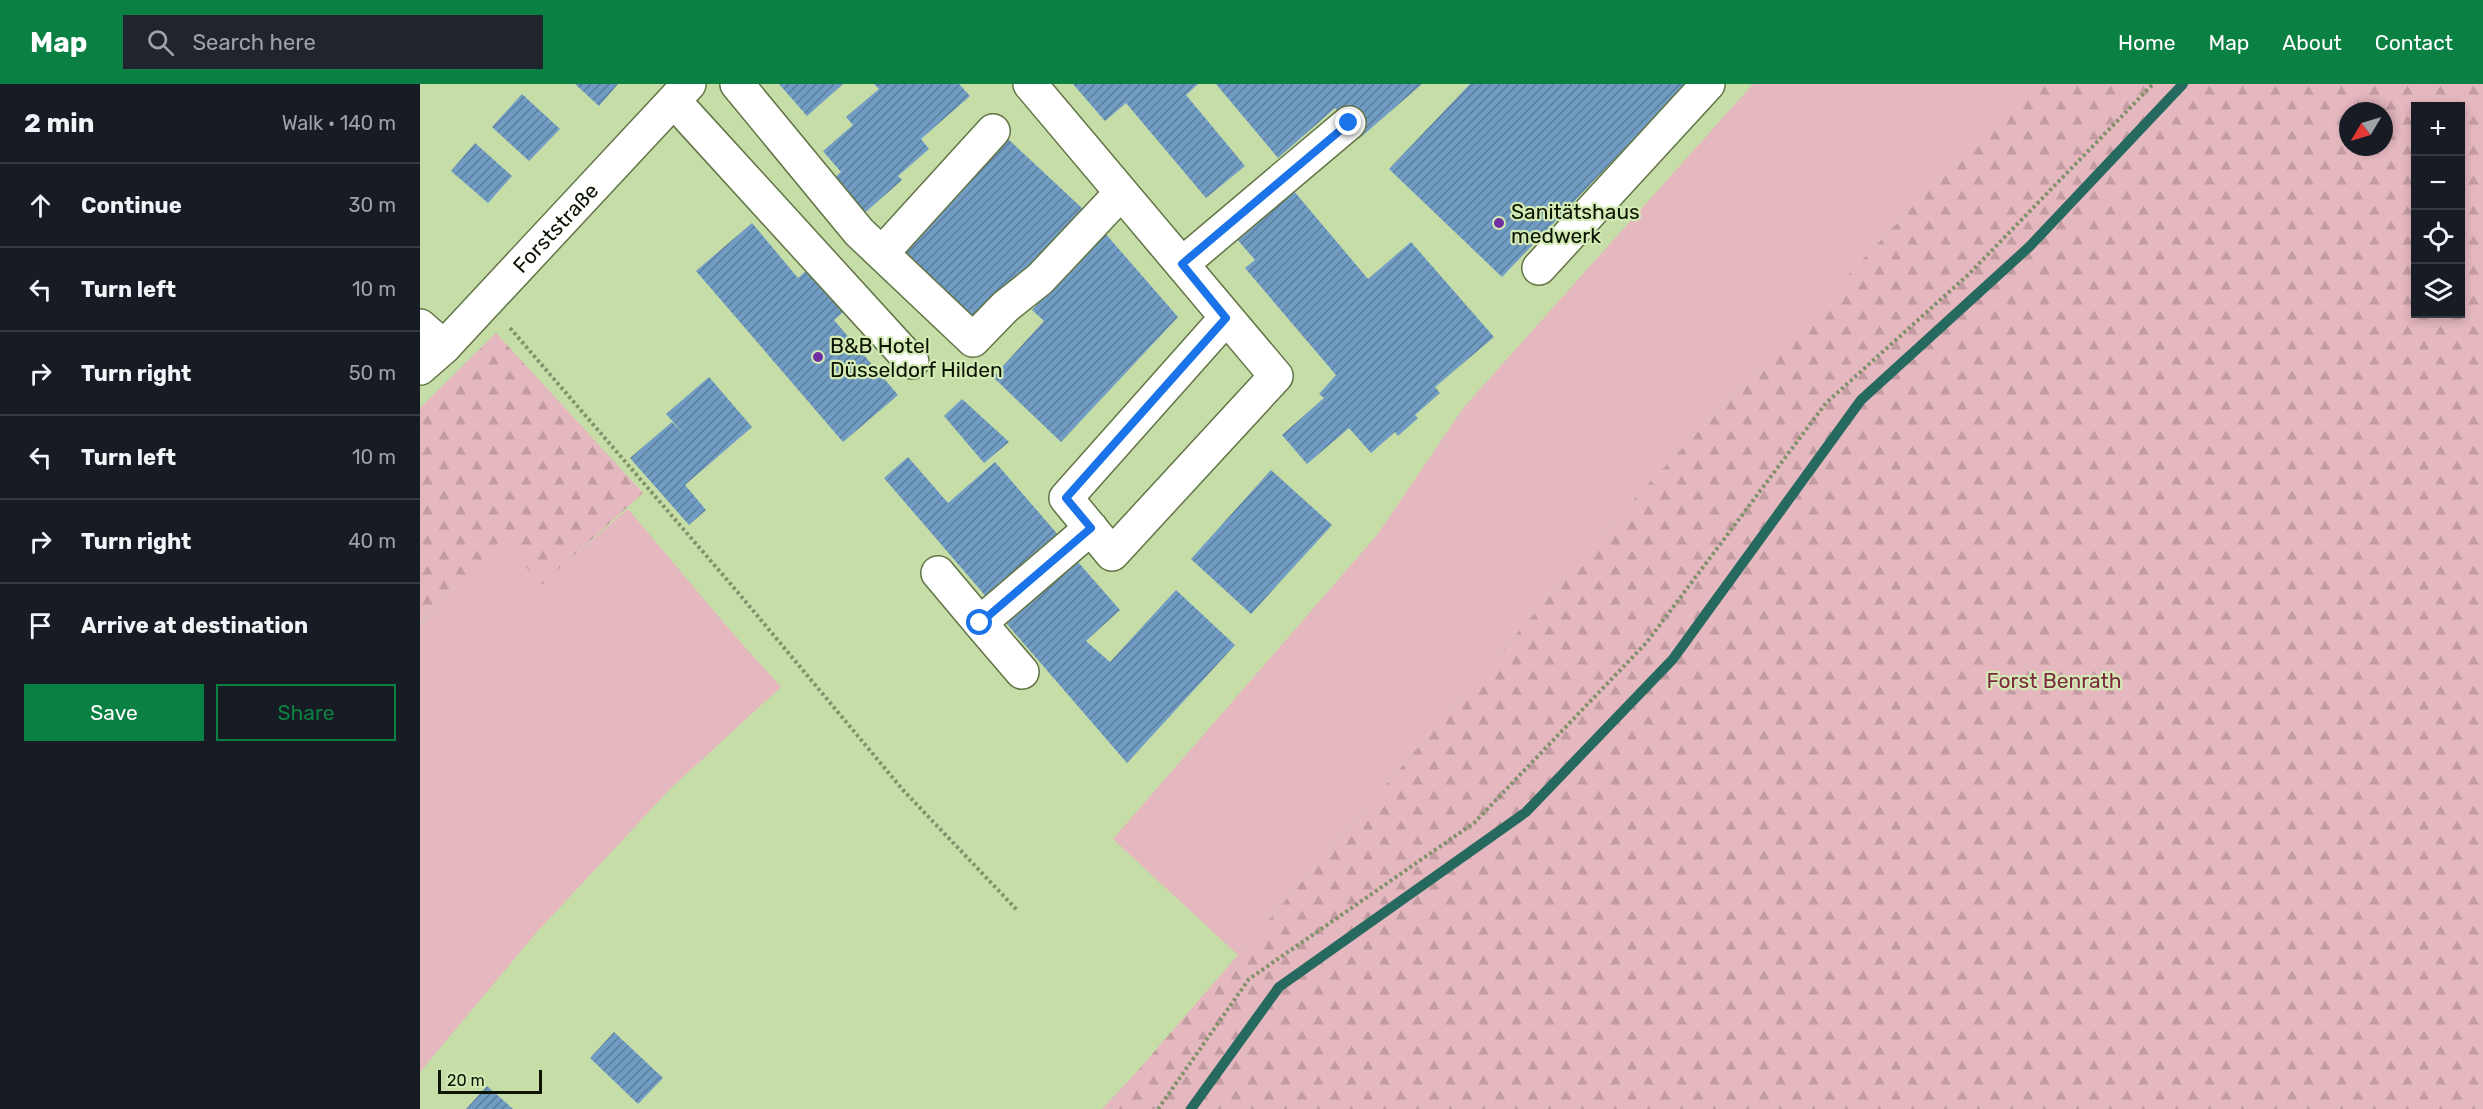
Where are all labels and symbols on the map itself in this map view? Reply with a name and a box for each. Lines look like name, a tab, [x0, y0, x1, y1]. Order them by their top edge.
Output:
north arrow	[2339, 102, 2393, 156]
route end	[1335, 109, 1361, 135]
street label: Forststraße	[507, 178, 603, 278]
place label: Sanitätshaus medwerk	[1511, 199, 1640, 248]
marker: Sanitätshaus medwerk	[1492, 216, 1506, 230]
place label: B&B Hotel Düsseldorf Hilden	[830, 333, 1003, 382]
marker: B&B Hotel Düsseldorf Hilden	[811, 350, 825, 364]
route start	[966, 609, 992, 635]
park label: Forst Benrath	[1987, 668, 2121, 693]
scale bar	[438, 1067, 542, 1094]

